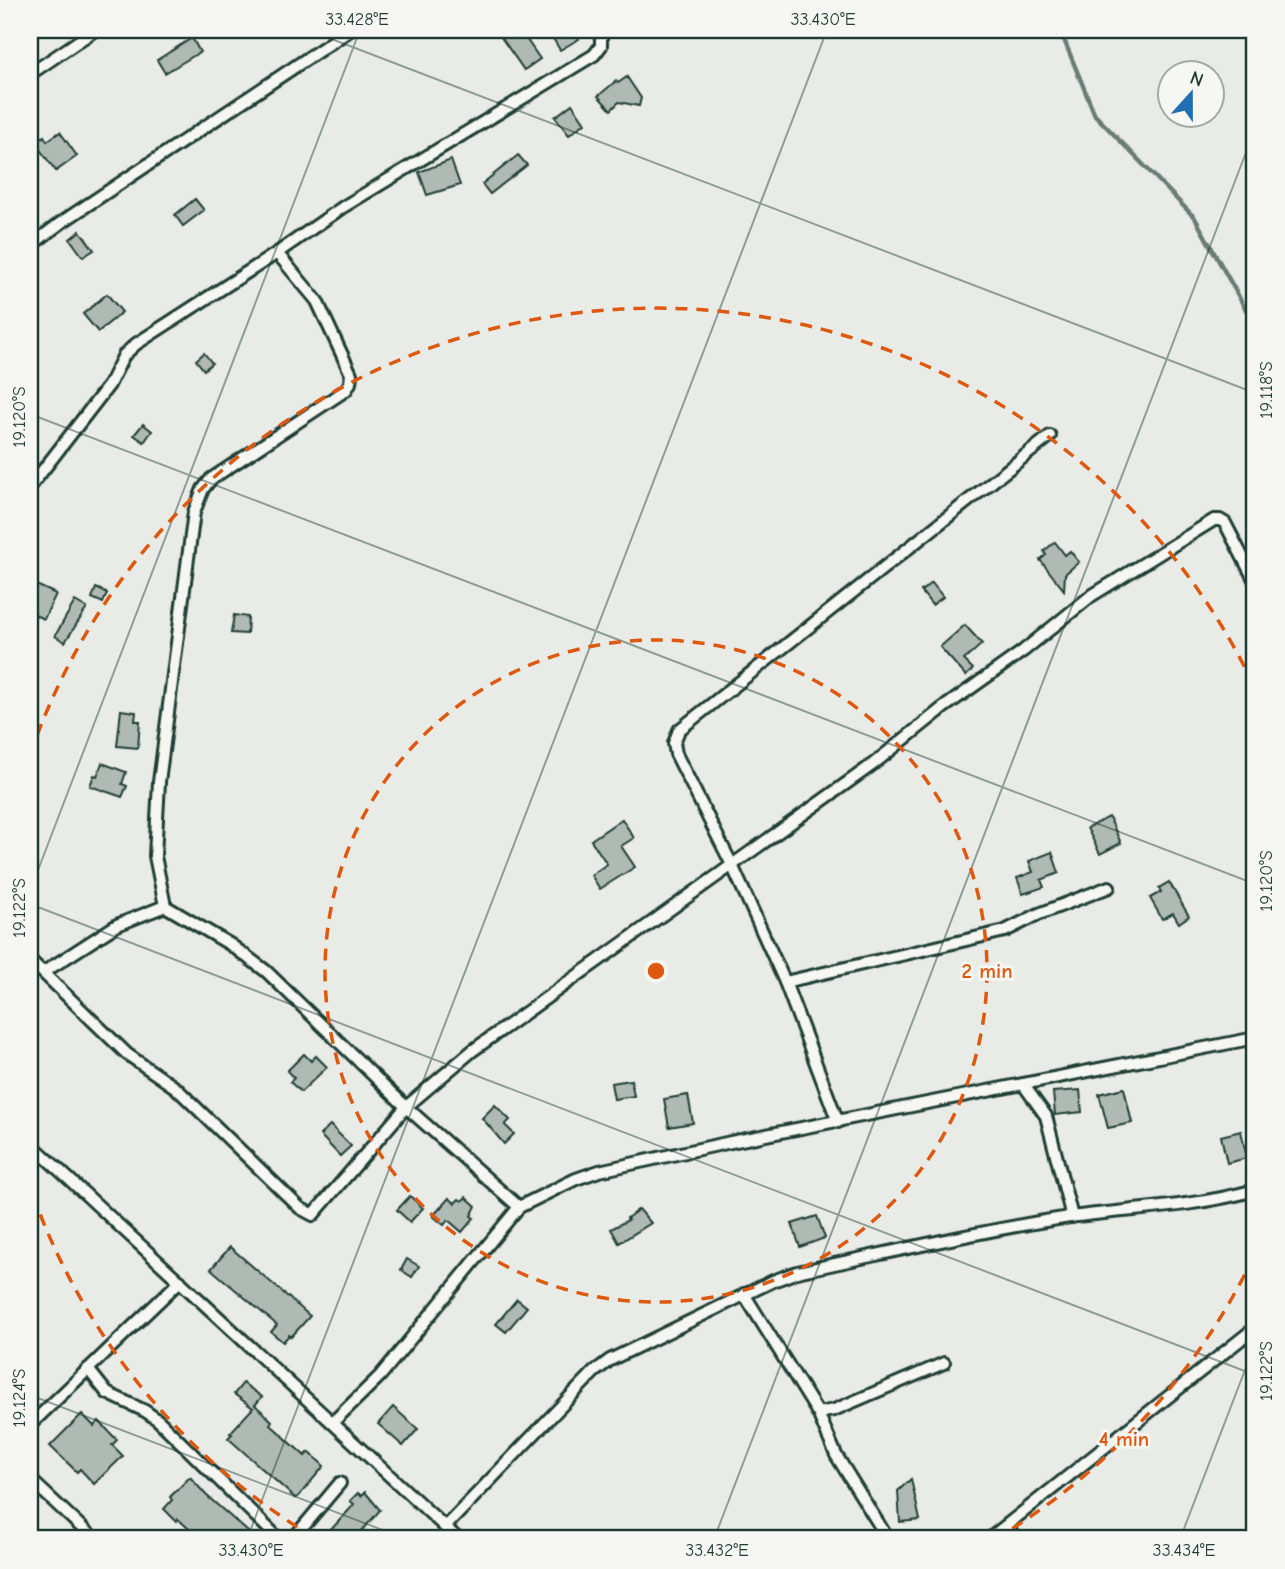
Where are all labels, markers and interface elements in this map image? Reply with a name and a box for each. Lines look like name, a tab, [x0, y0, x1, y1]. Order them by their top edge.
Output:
text: 33.428°E	[325, 9, 389, 30]
text: 33.430°E	[790, 9, 856, 30]
north arrow	[1156, 60, 1226, 130]
text: N	[1187, 67, 1206, 92]
text: 19.118°S	[1256, 361, 1277, 419]
text: 19.120°S	[9, 386, 30, 448]
text: 19.120°S	[1256, 850, 1277, 912]
text: 19.122°S	[9, 878, 30, 938]
centre of rings	[644, 959, 668, 983]
text: 2 min	[961, 959, 1013, 983]
text: 19.122°S	[1256, 1341, 1277, 1401]
text: 19.124°S	[9, 1368, 30, 1428]
text: 4 min	[1099, 1427, 1149, 1451]
text: 33.430°E	[218, 1540, 284, 1561]
text: 33.432°E	[685, 1540, 749, 1561]
text: 33.434°E	[1153, 1540, 1216, 1561]

